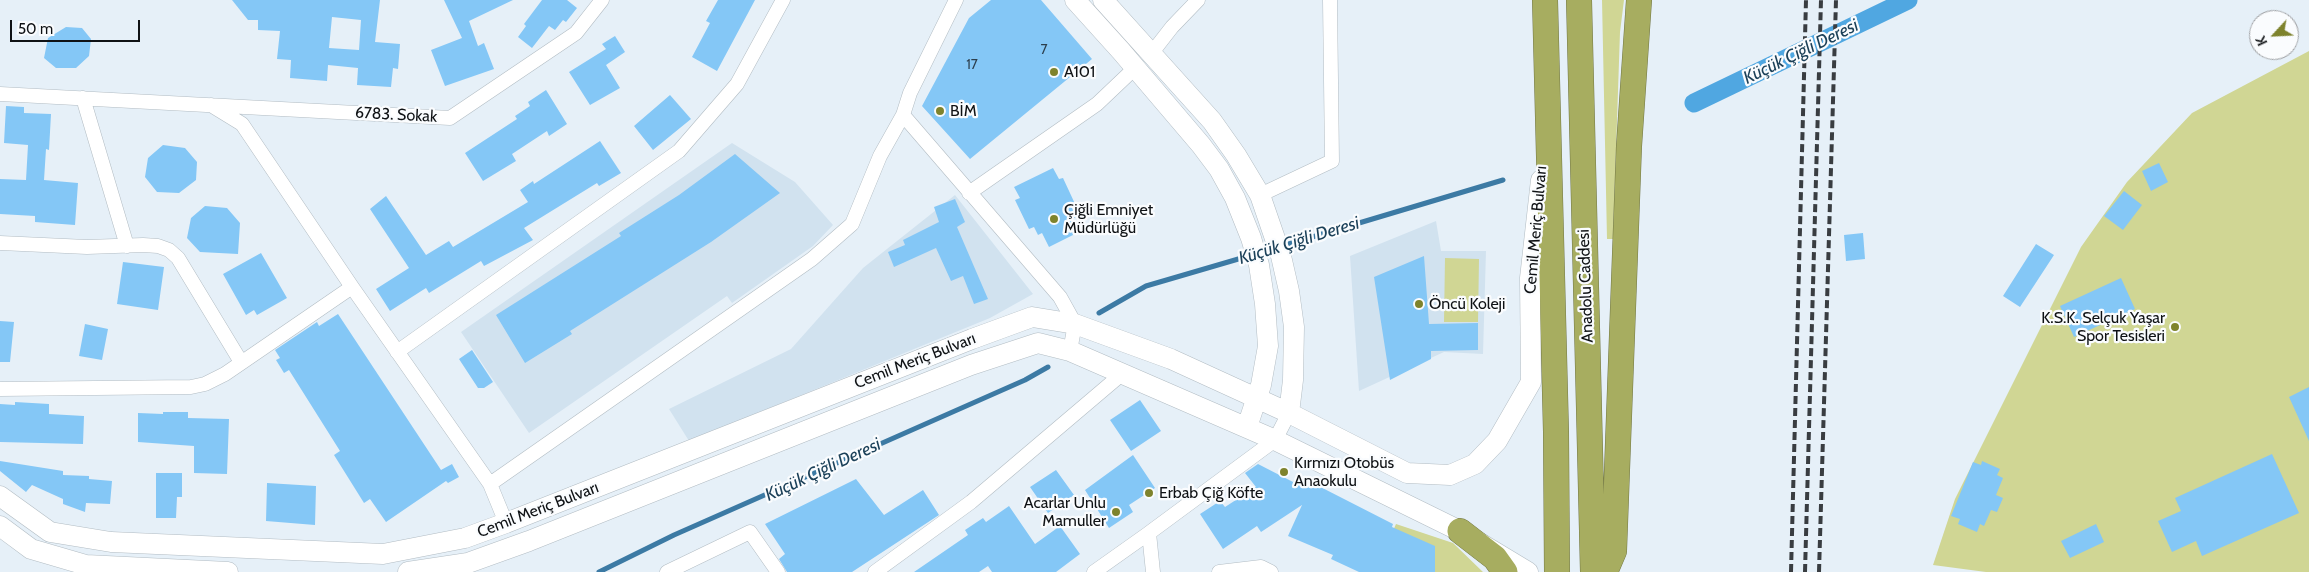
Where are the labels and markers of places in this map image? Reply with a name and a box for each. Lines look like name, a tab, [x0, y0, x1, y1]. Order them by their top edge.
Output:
place label: A101	[1064, 62, 1095, 82]
marker: A101	[1048, 66, 1060, 78]
place label: BİM	[950, 101, 977, 121]
marker: BİM	[934, 105, 946, 117]
place label: Çiğli Emniyet Müdürlüğü	[1064, 200, 1153, 238]
marker: Çiğli Emniyet Müdürlüğü	[1048, 213, 1060, 225]
place label: Öncü Koleji	[1429, 294, 1505, 314]
marker: Öncü Koleji	[1413, 298, 1425, 310]
place label: K.S.K. Selçuk Yaşar Spor Tesisleri	[2041, 308, 2165, 346]
marker: K.S.K. Selçuk Yaşar Spor Tesisleri	[2169, 321, 2181, 333]
place label: Kırmızı Otobüs Anaokulu	[1294, 453, 1394, 491]
marker: Kırmızı Otobüs Anaokulu	[1278, 466, 1290, 478]
place label: Erbab Çiğ Köfte	[1159, 483, 1263, 503]
marker: Erbab Çiğ Köfte	[1143, 487, 1155, 499]
place label: Acarlar Unlu Mamuller	[1024, 493, 1106, 531]
marker: Acarlar Unlu Mamuller	[1110, 506, 1122, 518]

